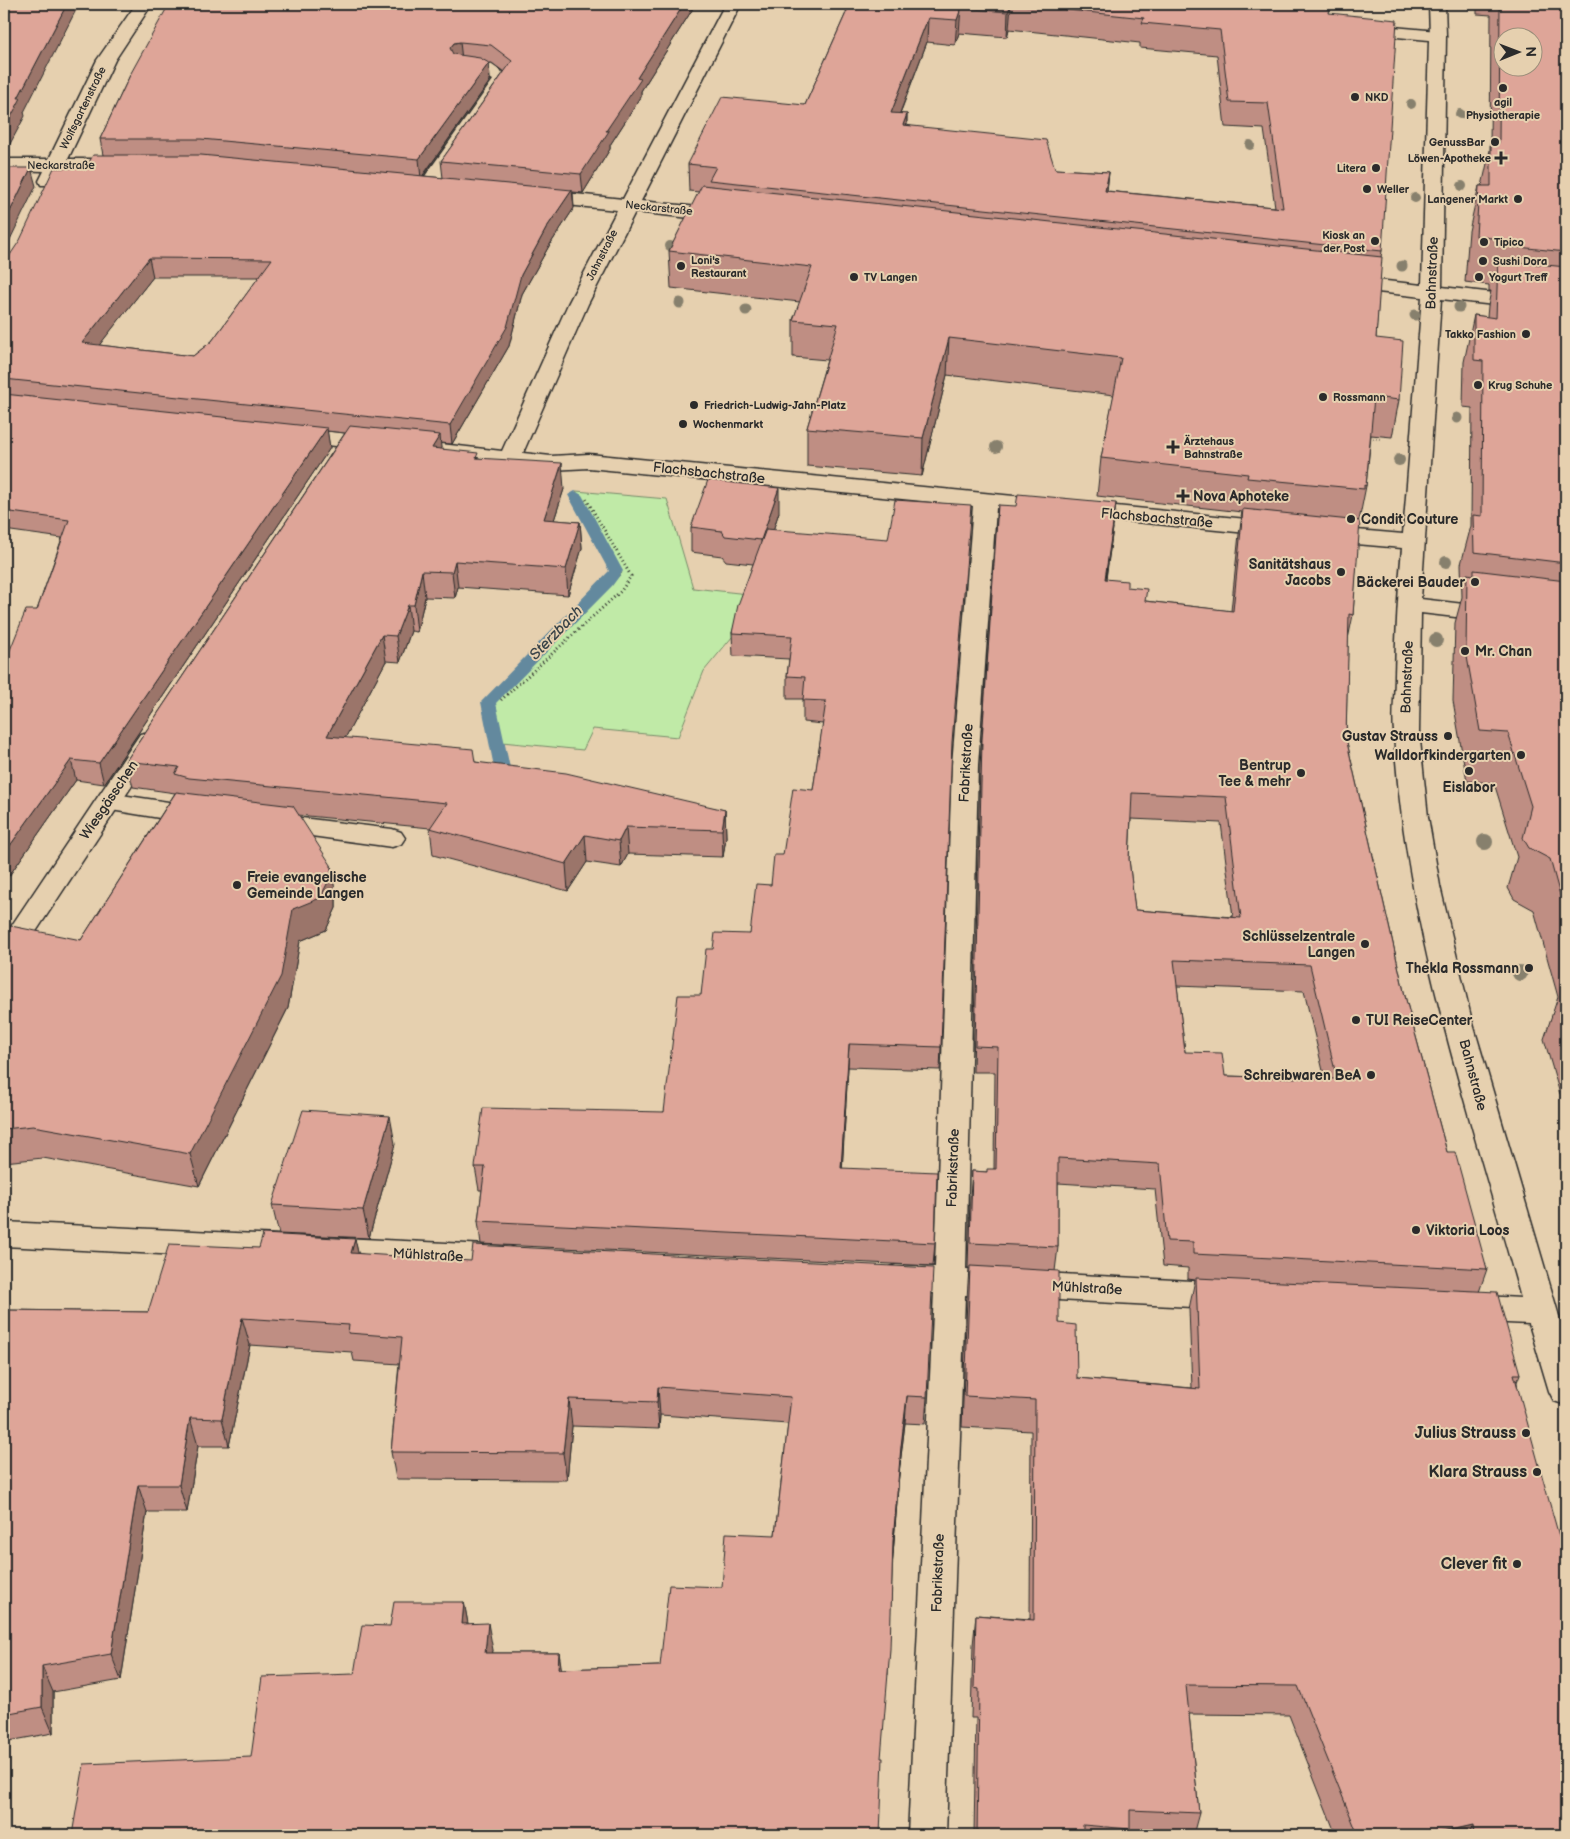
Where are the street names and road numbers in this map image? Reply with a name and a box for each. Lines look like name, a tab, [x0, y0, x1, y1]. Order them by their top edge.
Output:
street label: Wolfsgartenstraße	[57, 64, 109, 152]
street label: Neckarstraße	[27, 159, 95, 172]
street label: Neckarstraße	[625, 198, 694, 218]
street label: Jahnstraße	[584, 227, 621, 283]
street label: Bahnstraße	[1422, 236, 1442, 310]
street label: Flachsbachstraße	[652, 459, 766, 487]
street label: Flachsbachstraße	[1100, 505, 1214, 531]
street label: Bahnstraße	[1397, 640, 1417, 714]
street label: Fabrikstraße	[955, 723, 977, 803]
street label: Wiesgässchen	[76, 757, 142, 843]
street label: Bahnstraße	[1455, 1037, 1491, 1113]
street label: Fabrikstraße	[943, 1128, 963, 1208]
street label: Mühlstraße	[392, 1245, 464, 1265]
street label: Mühlstraße	[1051, 1278, 1123, 1298]
street label: Fabrikstraße	[928, 1533, 948, 1613]

